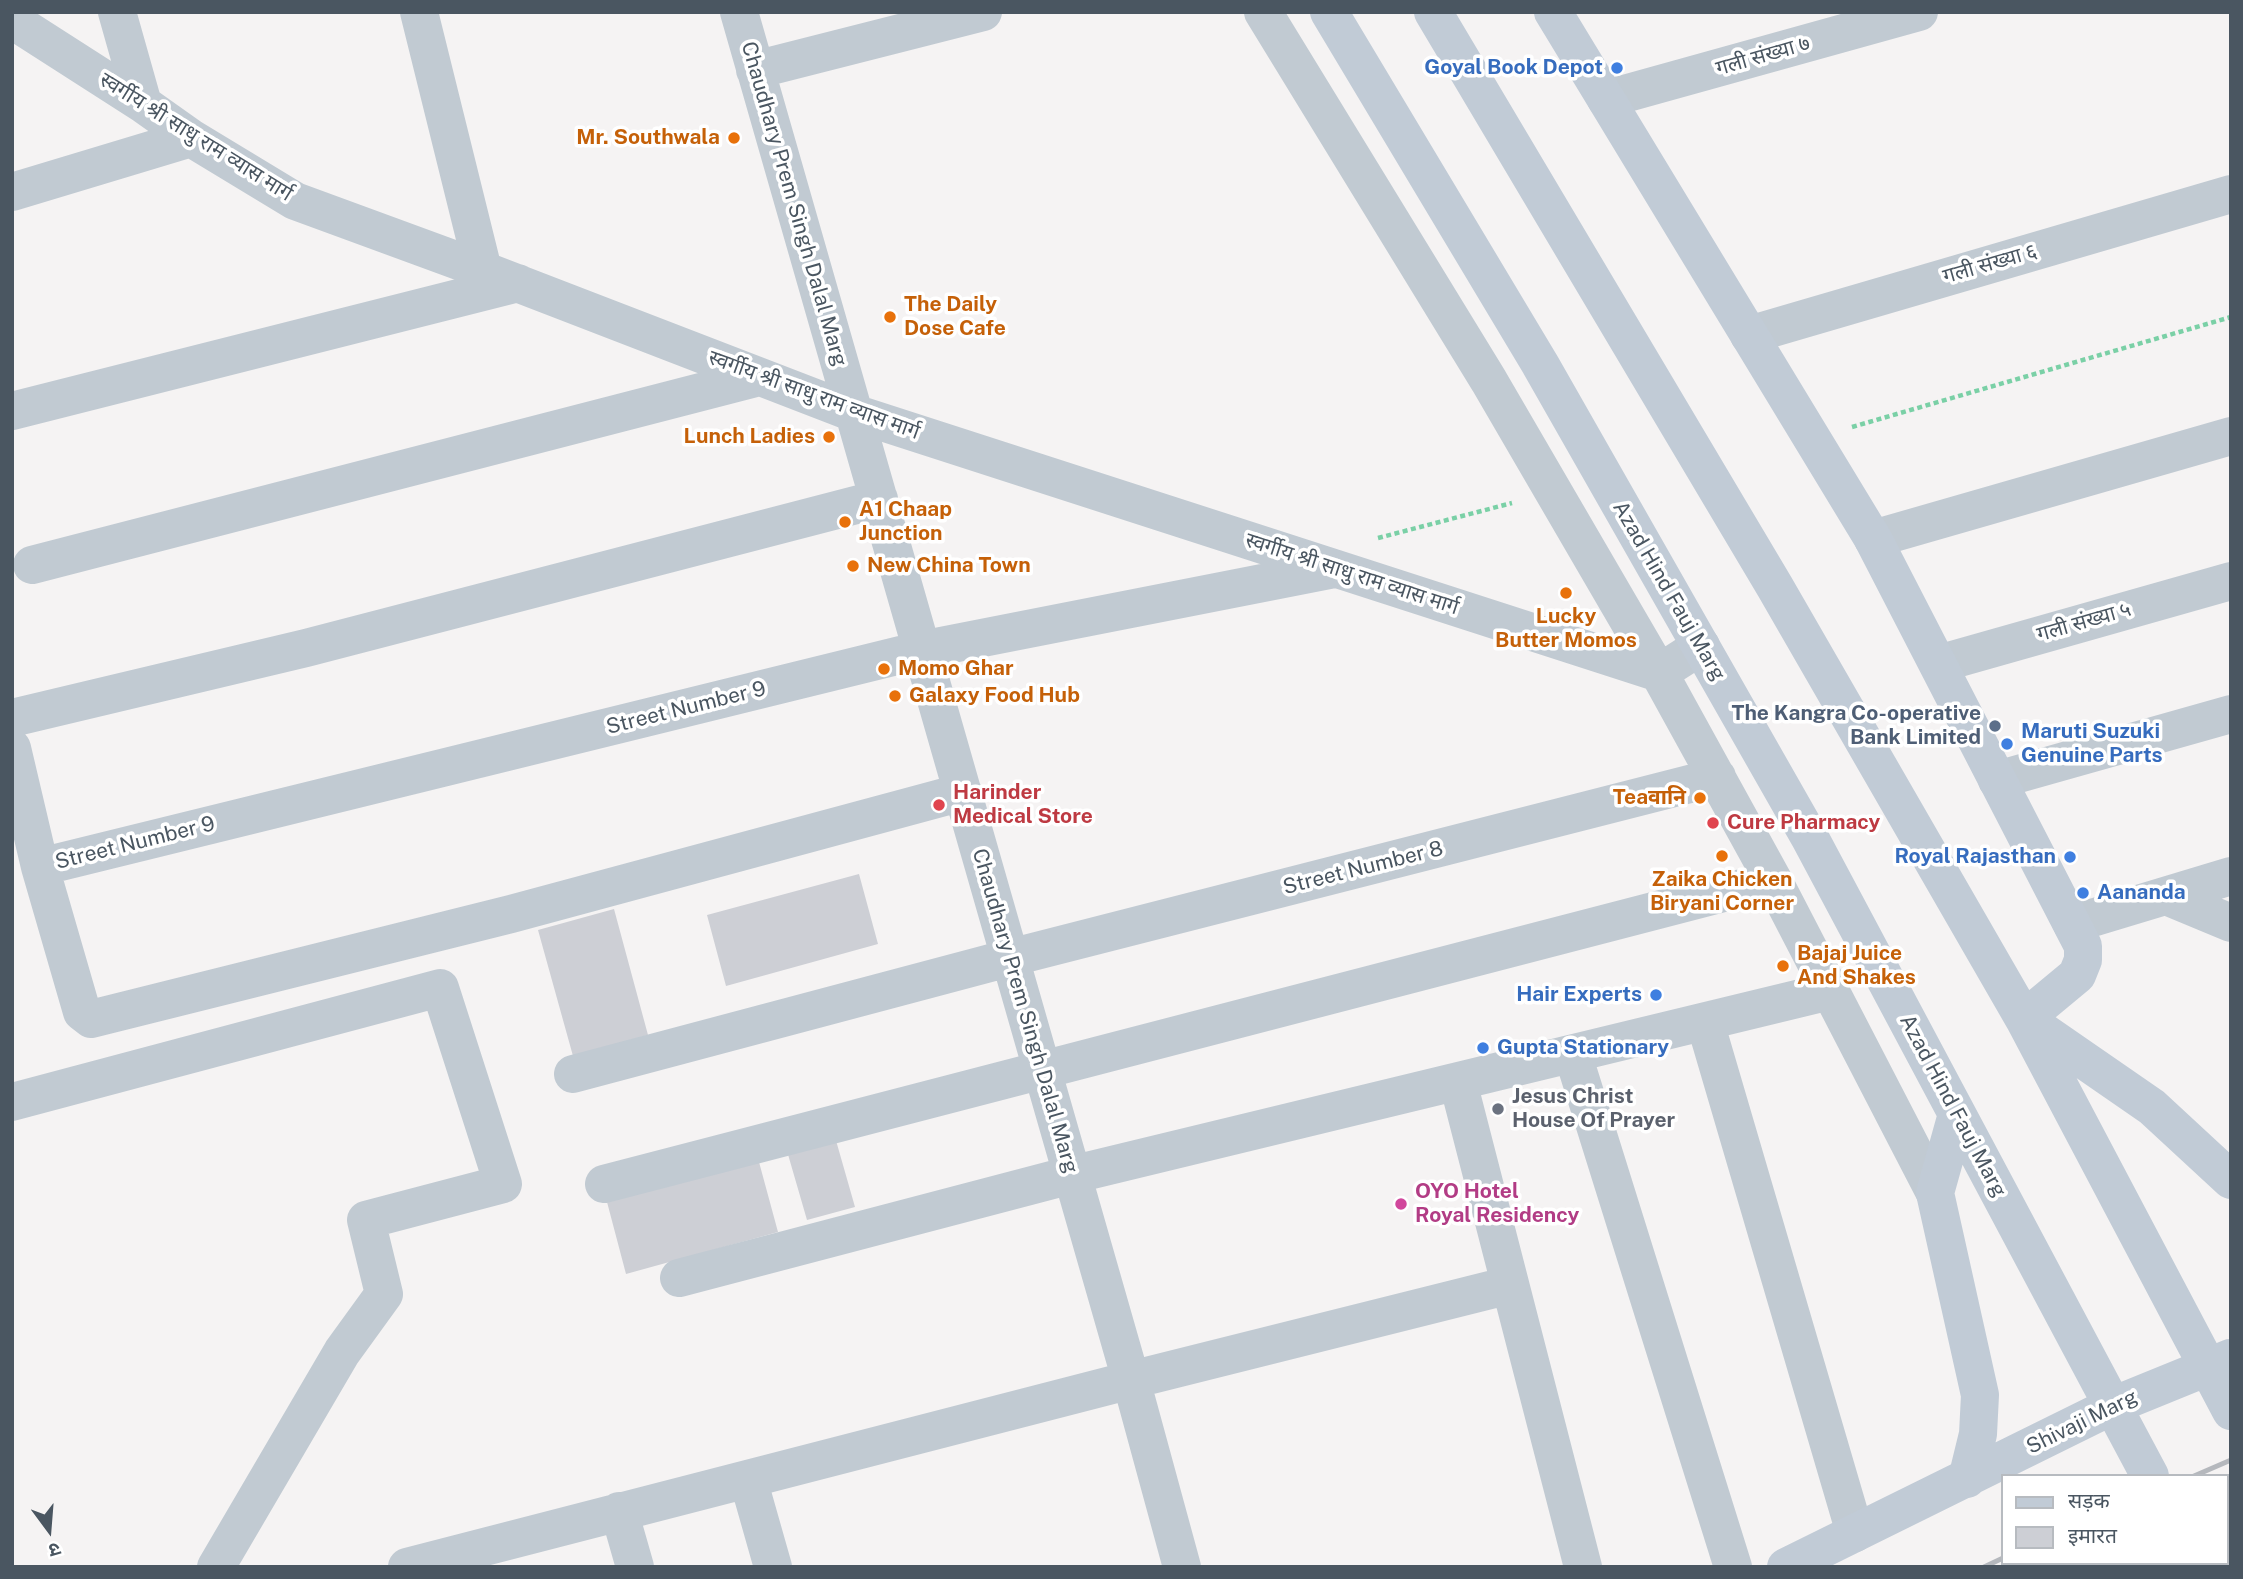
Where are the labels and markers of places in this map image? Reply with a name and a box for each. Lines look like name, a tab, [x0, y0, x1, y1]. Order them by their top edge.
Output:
place label: Goyal Book Depot	[1424, 55, 1603, 81]
marker: Goyal Book Depot	[1609, 60, 1625, 76]
place label: Mr. Southwala	[576, 125, 720, 151]
marker: Mr. Southwala	[726, 130, 742, 146]
place label: The Daily Dose Cafe	[904, 292, 1006, 342]
marker: The Daily Dose Cafe	[882, 309, 898, 325]
place label: Lunch Ladies	[684, 424, 815, 450]
marker: Lunch Ladies	[821, 429, 837, 445]
place label: A1 Chaap Junction	[859, 497, 952, 547]
marker: A1 Chaap Junction	[837, 514, 853, 530]
place label: New China Town	[867, 553, 1031, 579]
marker: New China Town	[845, 558, 861, 574]
marker: Lucky Butter Momos	[1558, 585, 1574, 601]
place label: Lucky Butter Momos	[1495, 604, 1637, 654]
place label: Momo Ghar	[898, 656, 1014, 682]
marker: Momo Ghar	[876, 661, 892, 677]
place label: Galaxy Food Hub	[909, 683, 1080, 709]
marker: Galaxy Food Hub	[887, 688, 903, 704]
place label: The Kangra Co-operative Bank Limited	[1731, 701, 1981, 751]
marker: The Kangra Co-operative Bank Limited	[1987, 718, 2003, 734]
place label: Maruti Suzuki Genuine Parts	[2021, 719, 2163, 769]
marker: Maruti Suzuki Genuine Parts	[1999, 736, 2015, 752]
place label: Harinder Medical Store	[953, 780, 1093, 830]
place label: Teaवानि	[1613, 785, 1686, 811]
marker: Teaवानि	[1692, 790, 1708, 806]
marker: Harinder Medical Store	[931, 797, 947, 813]
place label: Cure Pharmacy	[1727, 810, 1880, 836]
marker: Cure Pharmacy	[1705, 815, 1721, 831]
place label: Royal Rajasthan	[1894, 844, 2056, 870]
marker: Zaika Chicken Biryani Corner	[1714, 848, 1730, 864]
marker: Royal Rajasthan	[2062, 849, 2078, 865]
place label: Zaika Chicken Biryani Corner	[1650, 867, 1794, 917]
place label: Aananda	[2097, 880, 2186, 906]
marker: Aananda	[2075, 885, 2091, 901]
place label: Bajaj Juice And Shakes	[1797, 941, 1916, 991]
marker: Bajaj Juice And Shakes	[1775, 958, 1791, 974]
place label: Hair Experts	[1516, 982, 1642, 1008]
marker: Hair Experts	[1648, 987, 1664, 1003]
place label: Gupta Stationary	[1497, 1035, 1669, 1061]
marker: Gupta Stationary	[1475, 1040, 1491, 1056]
place label: Jesus Christ House Of Prayer	[1512, 1084, 1675, 1134]
marker: Jesus Christ House Of Prayer	[1490, 1101, 1506, 1117]
place label: OYO Hotel Royal Residency	[1415, 1179, 1579, 1229]
marker: OYO Hotel Royal Residency	[1393, 1196, 1409, 1212]

